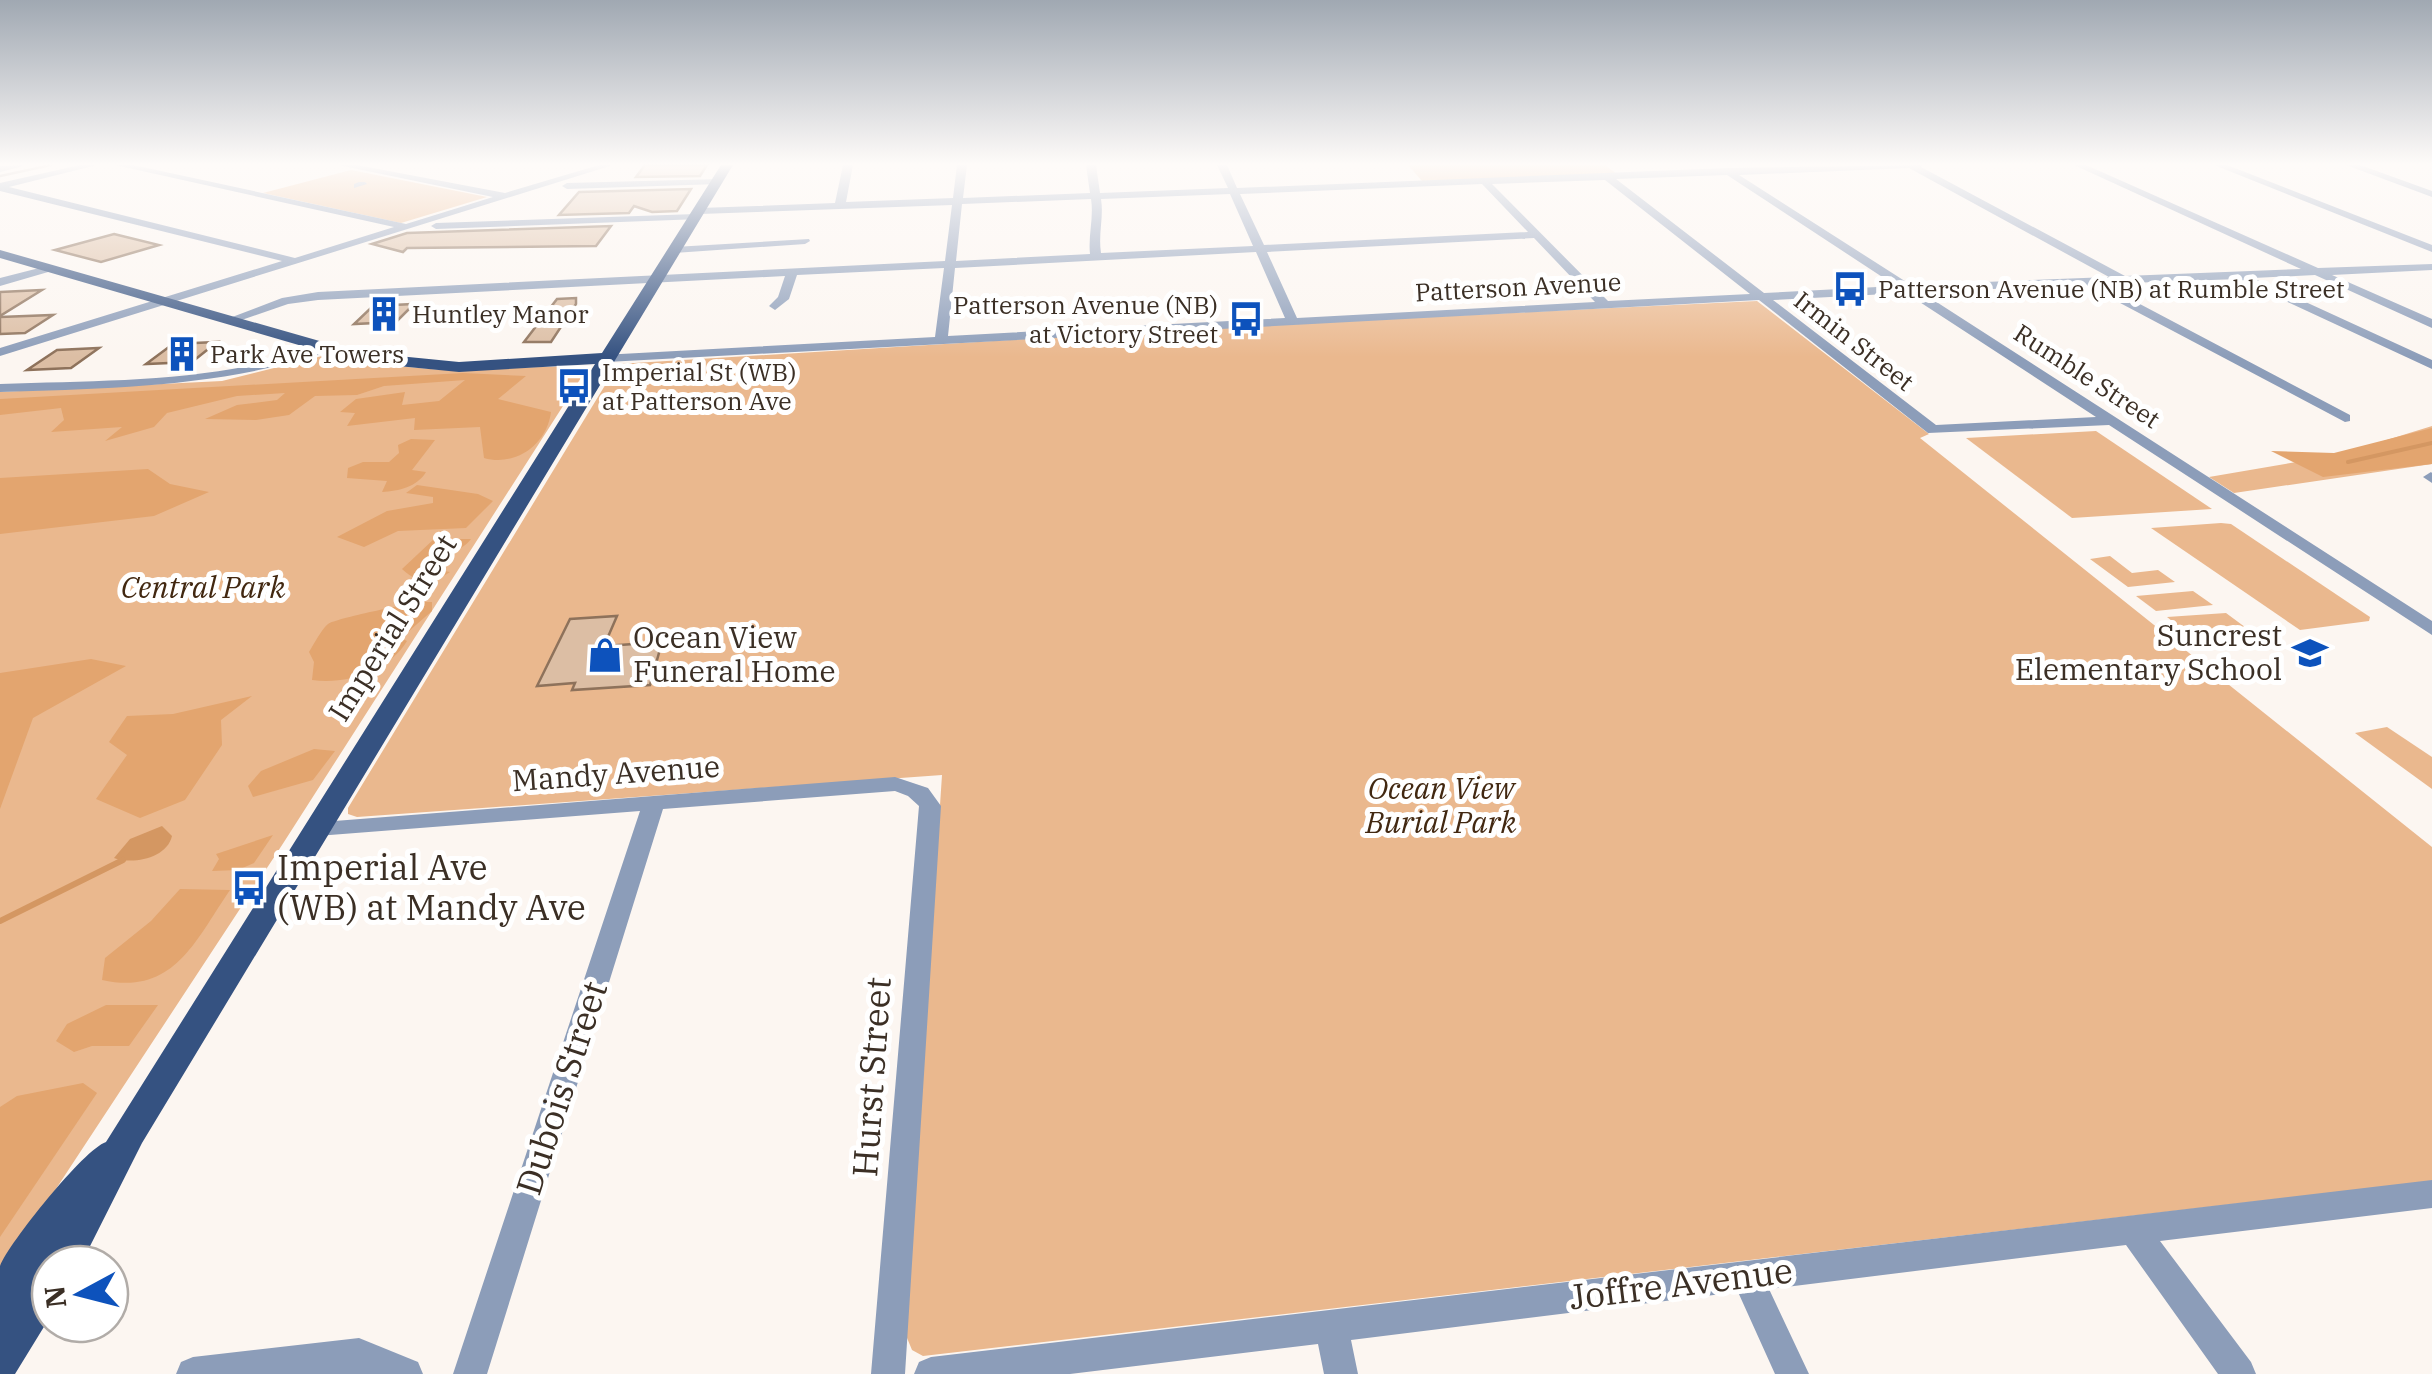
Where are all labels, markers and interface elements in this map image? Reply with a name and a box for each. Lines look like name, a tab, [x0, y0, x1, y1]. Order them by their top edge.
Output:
street label: Patterson Avenue	[1414, 265, 1622, 308]
bus stop icon: Patterson Avenue (NB) at Rumble Street	[1831, 270, 1869, 308]
place label: Patterson Avenue (NB) at Rumble Street	[1878, 272, 2345, 305]
street label: Irmin Street	[1788, 283, 1921, 398]
place label: Patterson Avenue (NB) at Victory Street	[953, 288, 1218, 350]
building icon: Huntley Manor	[365, 295, 403, 333]
place label: Huntley Manor	[412, 297, 588, 330]
bus stop icon: Patterson Avenue (NB) at Victory Street	[1227, 300, 1265, 338]
street label: Rumble Street	[2008, 316, 2167, 435]
building icon: Park Ave Towers	[163, 335, 201, 373]
place label: Park Ave Towers	[210, 337, 404, 370]
place label: Imperial St (WB) at Patterson Ave	[602, 355, 797, 417]
bus stop icon: Imperial St (WB) at Patterson Ave	[555, 367, 593, 405]
street label: Imperial Street	[319, 527, 465, 728]
park label: Central Park	[121, 567, 285, 606]
place label: Suncrest Elementary School	[2015, 615, 2282, 688]
place label: Ocean View Funeral Home	[633, 617, 836, 690]
school or university icon: Suncrest Elementary School	[2291, 634, 2329, 672]
shop icon: Ocean View Funeral Home	[586, 636, 624, 674]
street label: Mandy Avenue	[511, 746, 721, 799]
park label: Ocean View Burial Park	[1365, 768, 1517, 841]
place label: Imperial Ave (WB) at Mandy Ave	[277, 844, 586, 930]
bus stop icon: Imperial Ave (WB) at Mandy Ave	[230, 869, 268, 907]
street label: Dubois Street	[505, 975, 617, 1200]
street label: Hurst Street	[841, 975, 901, 1178]
north arrow	[30, 1244, 130, 1344]
street label: Joffre Avenue	[1567, 1246, 1795, 1320]
text: N	[35, 1284, 74, 1310]

